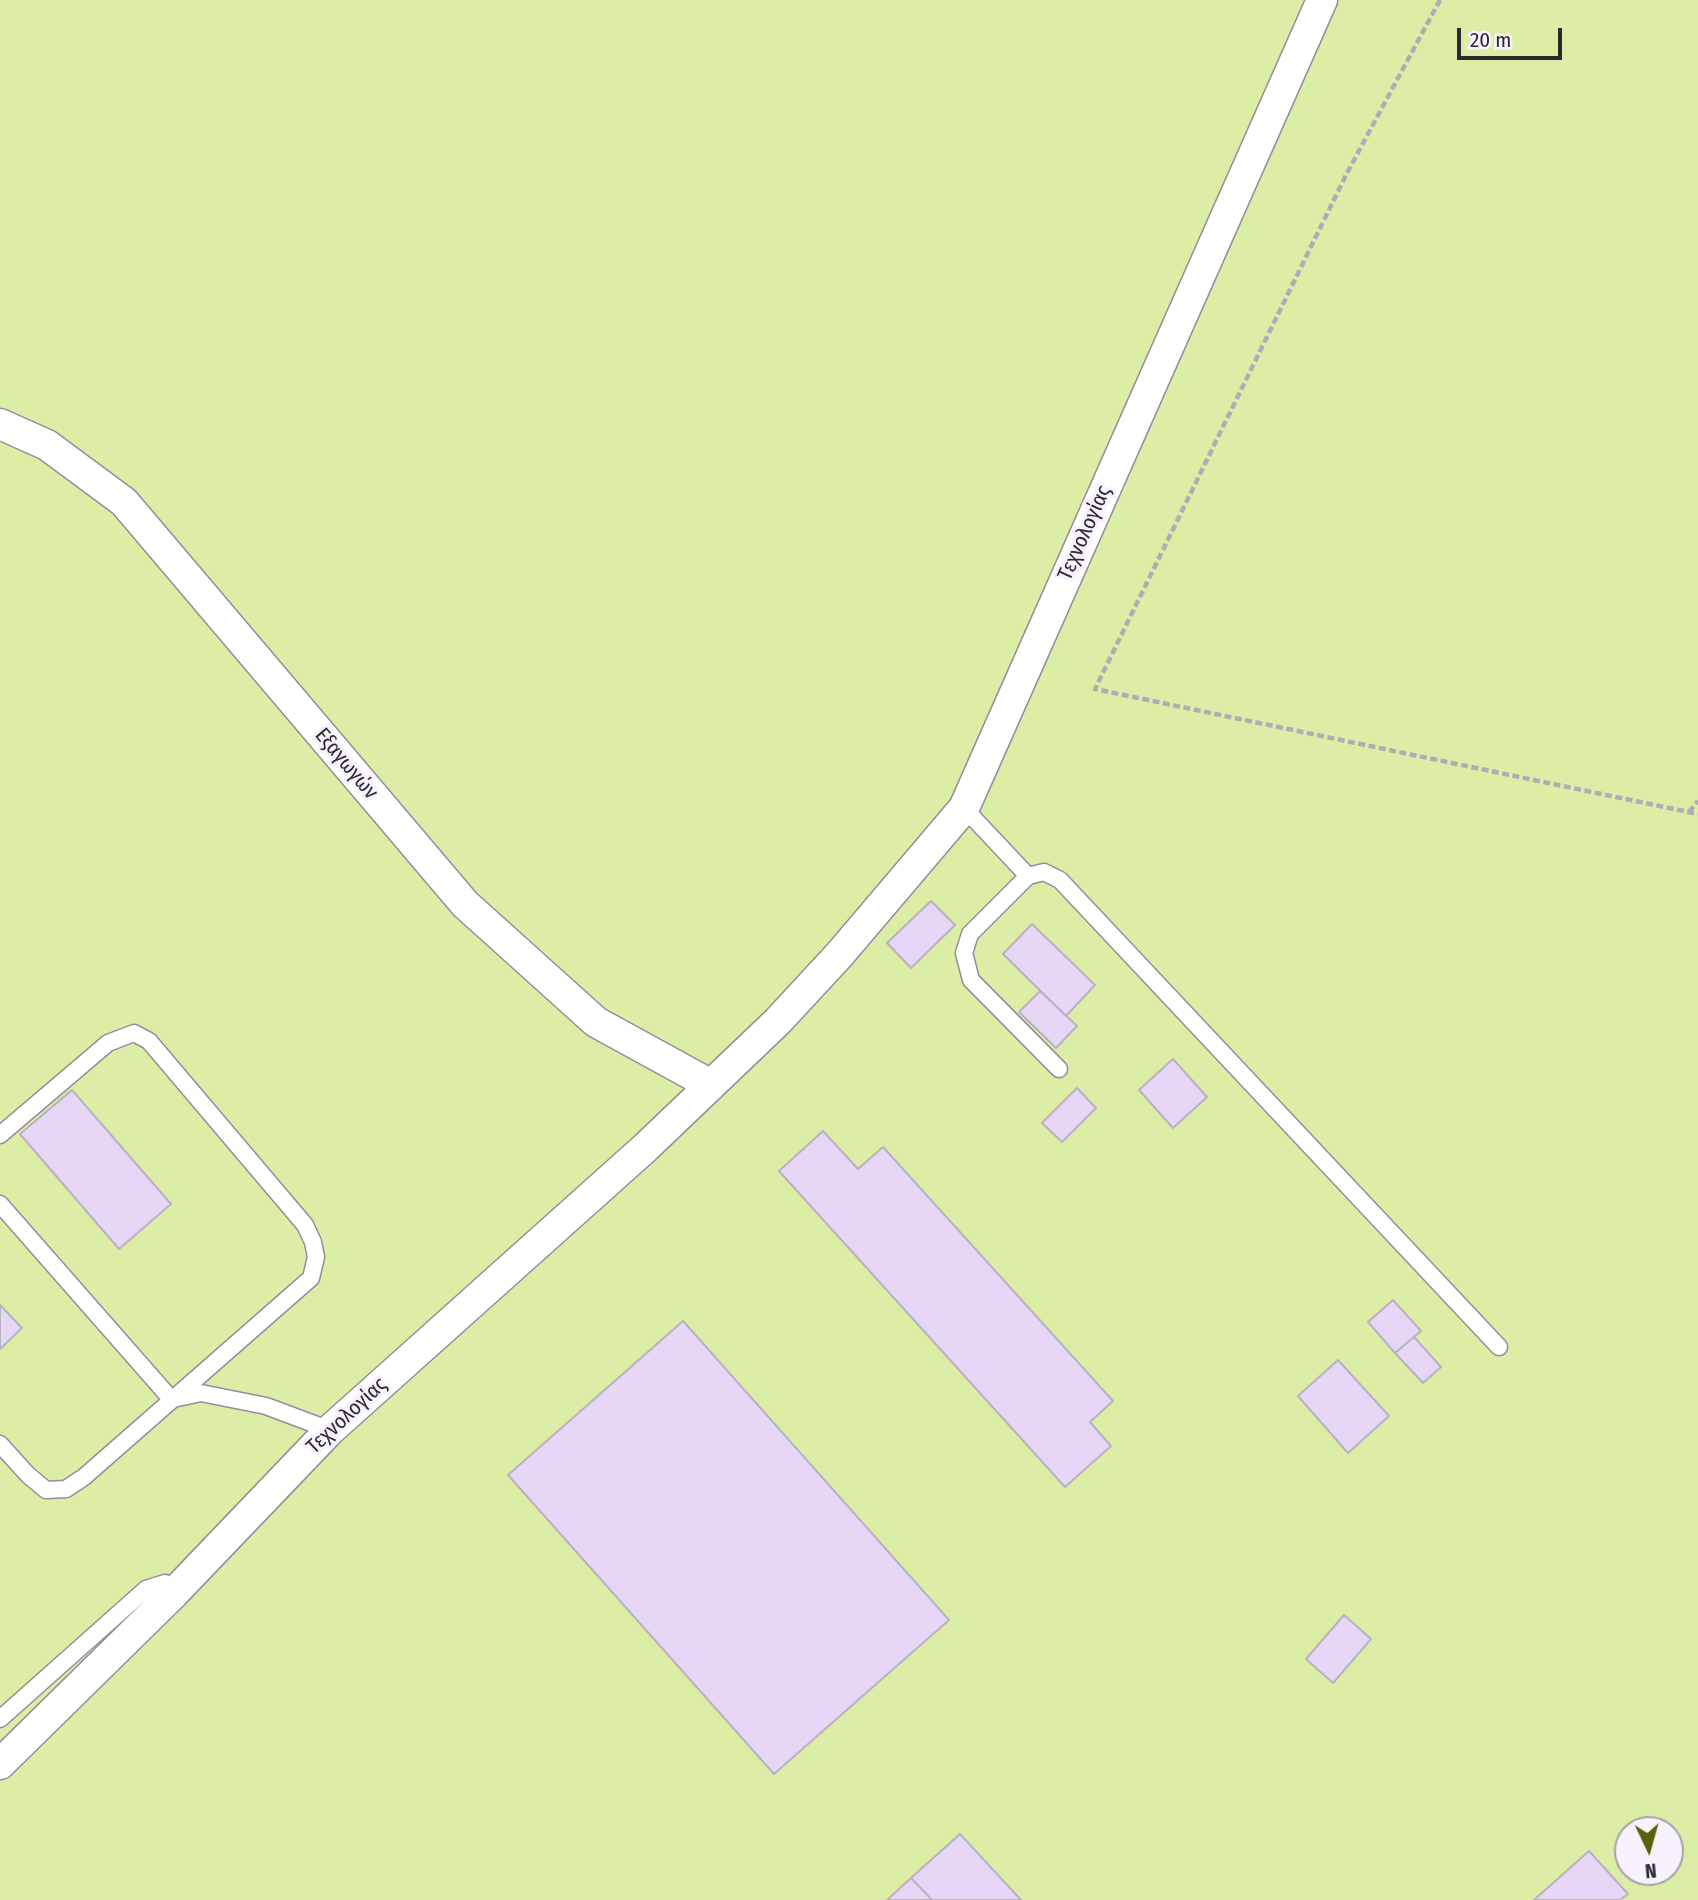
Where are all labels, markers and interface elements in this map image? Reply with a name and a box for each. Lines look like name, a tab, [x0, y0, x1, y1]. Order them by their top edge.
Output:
scale bar	[1460, 14, 1565, 58]
text: 20 m	[1470, 27, 1511, 53]
street label: Τεχνολογίας	[1053, 482, 1117, 584]
street label: Εξαγωγών	[309, 723, 383, 805]
street label: Τεχνολογίας	[302, 1372, 392, 1460]
north arrow	[1614, 1816, 1684, 1886]
text: N	[1644, 1858, 1657, 1882]

